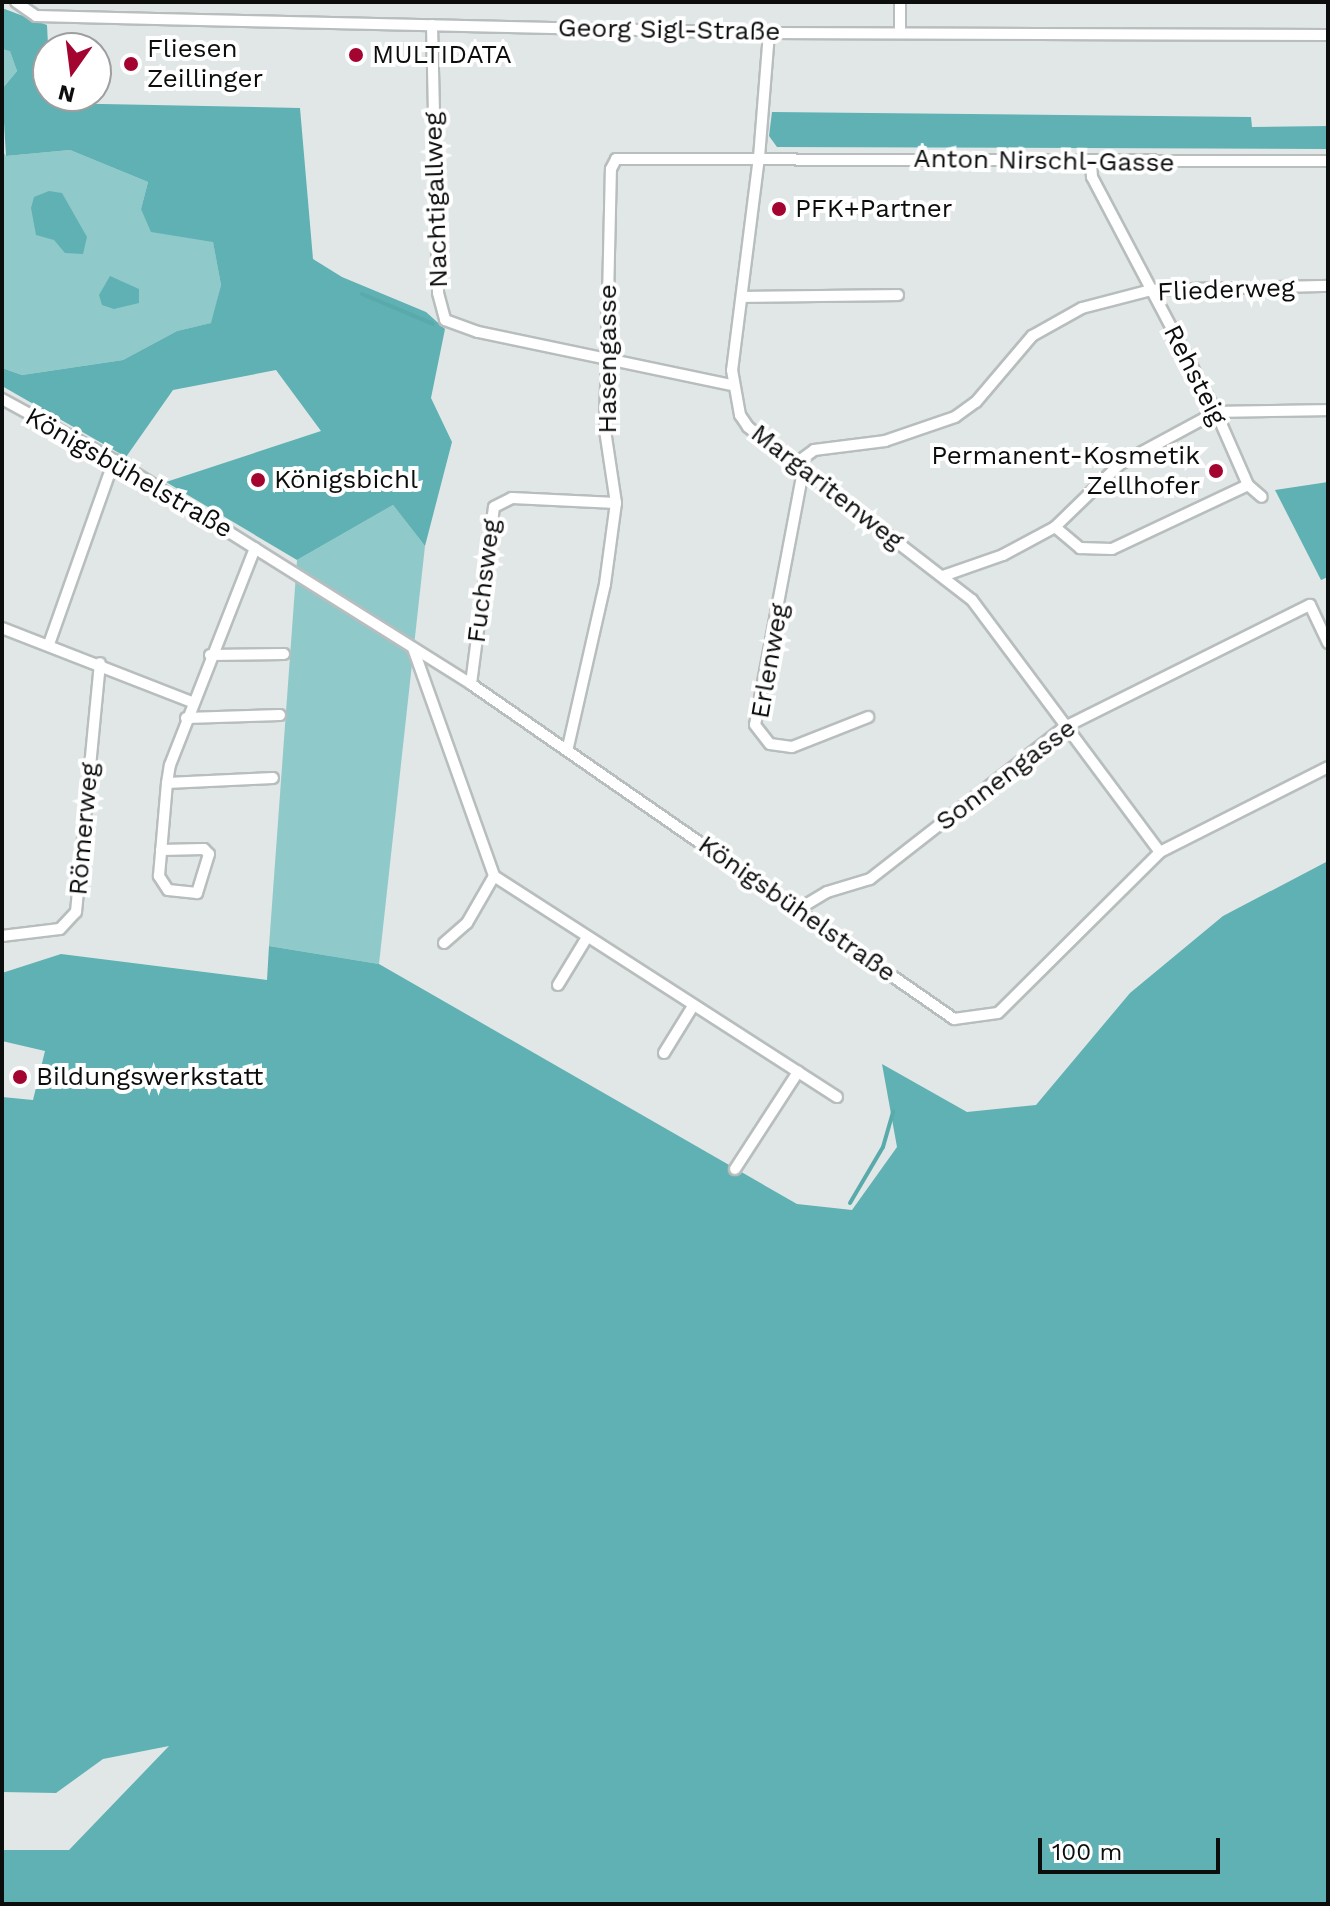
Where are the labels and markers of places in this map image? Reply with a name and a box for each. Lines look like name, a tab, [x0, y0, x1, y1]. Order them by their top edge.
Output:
place label: Fliesen Zeillinger	[147, 33, 263, 94]
place label: MULTIDATA	[372, 39, 512, 71]
marker: MULTIDATA	[347, 46, 365, 64]
marker: Fliesen Zeillinger	[122, 55, 140, 73]
place label: PFK+Partner	[795, 193, 952, 225]
marker: PFK+Partner	[770, 200, 788, 218]
place label: Permanent-Kosmetik Zellhofer	[931, 440, 1200, 502]
marker: Permanent-Kosmetik Zellhofer	[1207, 462, 1225, 480]
place label: Königsbichl	[274, 464, 418, 496]
marker: Königsbichl	[249, 471, 267, 489]
place label: Bildungswerkstatt	[36, 1061, 263, 1093]
marker: Bildungswerkstatt	[11, 1068, 29, 1086]

